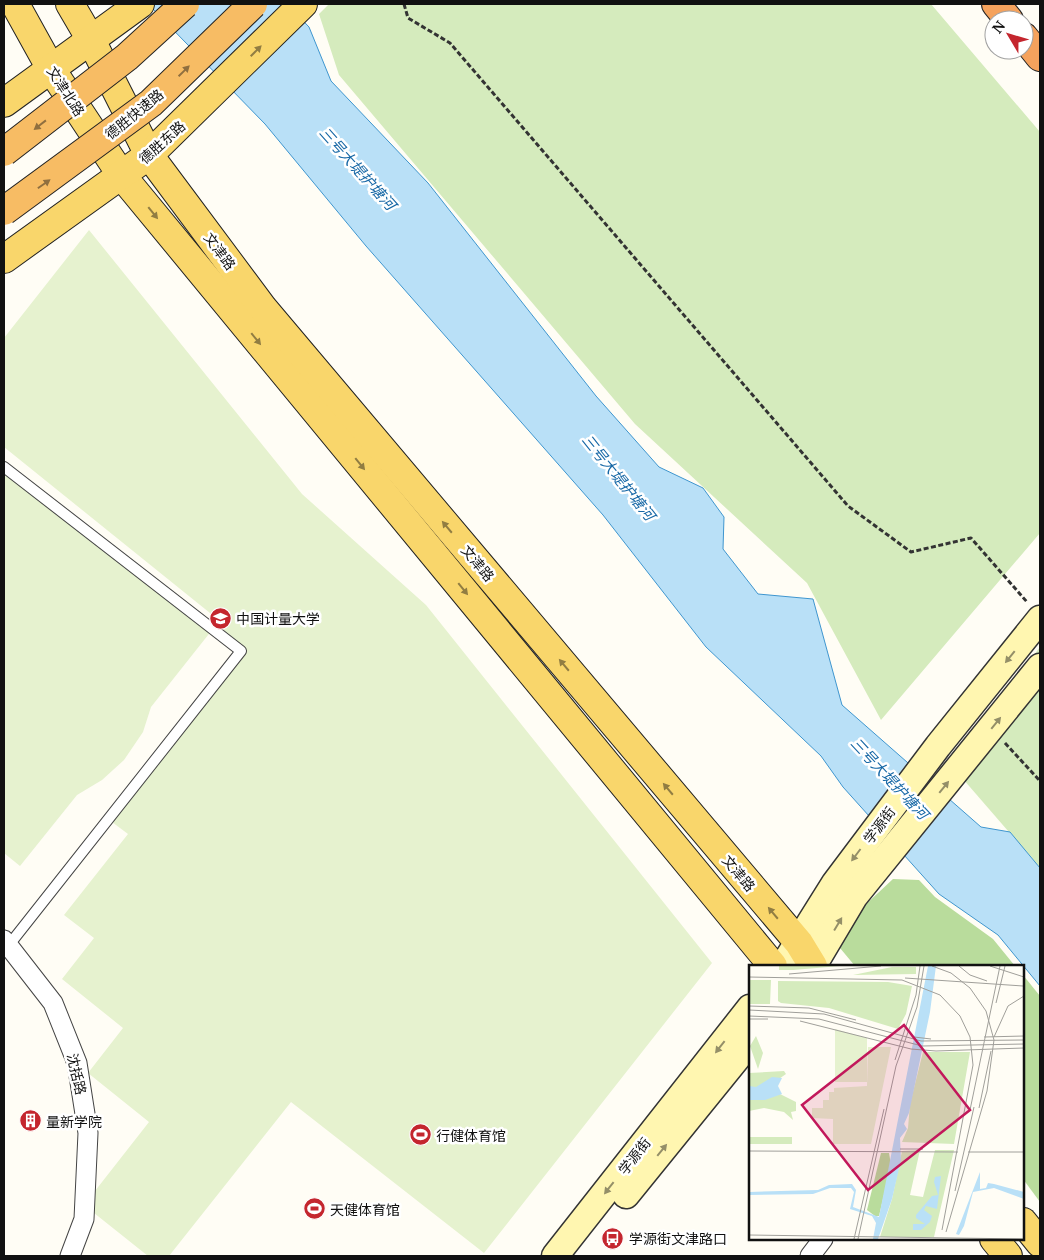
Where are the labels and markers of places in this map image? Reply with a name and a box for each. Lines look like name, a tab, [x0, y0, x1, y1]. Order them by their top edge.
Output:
school or university icon: 中国计量大学	[208, 606, 232, 630]
place label: 中国计量大学	[236, 609, 320, 628]
building icon: 量新学院	[18, 1109, 42, 1133]
place label: 量新学院	[46, 1112, 102, 1131]
sports icon: 行健体育馆	[408, 1123, 432, 1147]
place label: 行健体育馆	[436, 1126, 506, 1145]
sports icon: 天健体育馆	[302, 1197, 326, 1221]
place label: 天健体育馆	[330, 1200, 400, 1219]
bus stop icon: 学源街文津路口	[601, 1226, 625, 1250]
place label: 学源街文津路口	[629, 1229, 727, 1248]

